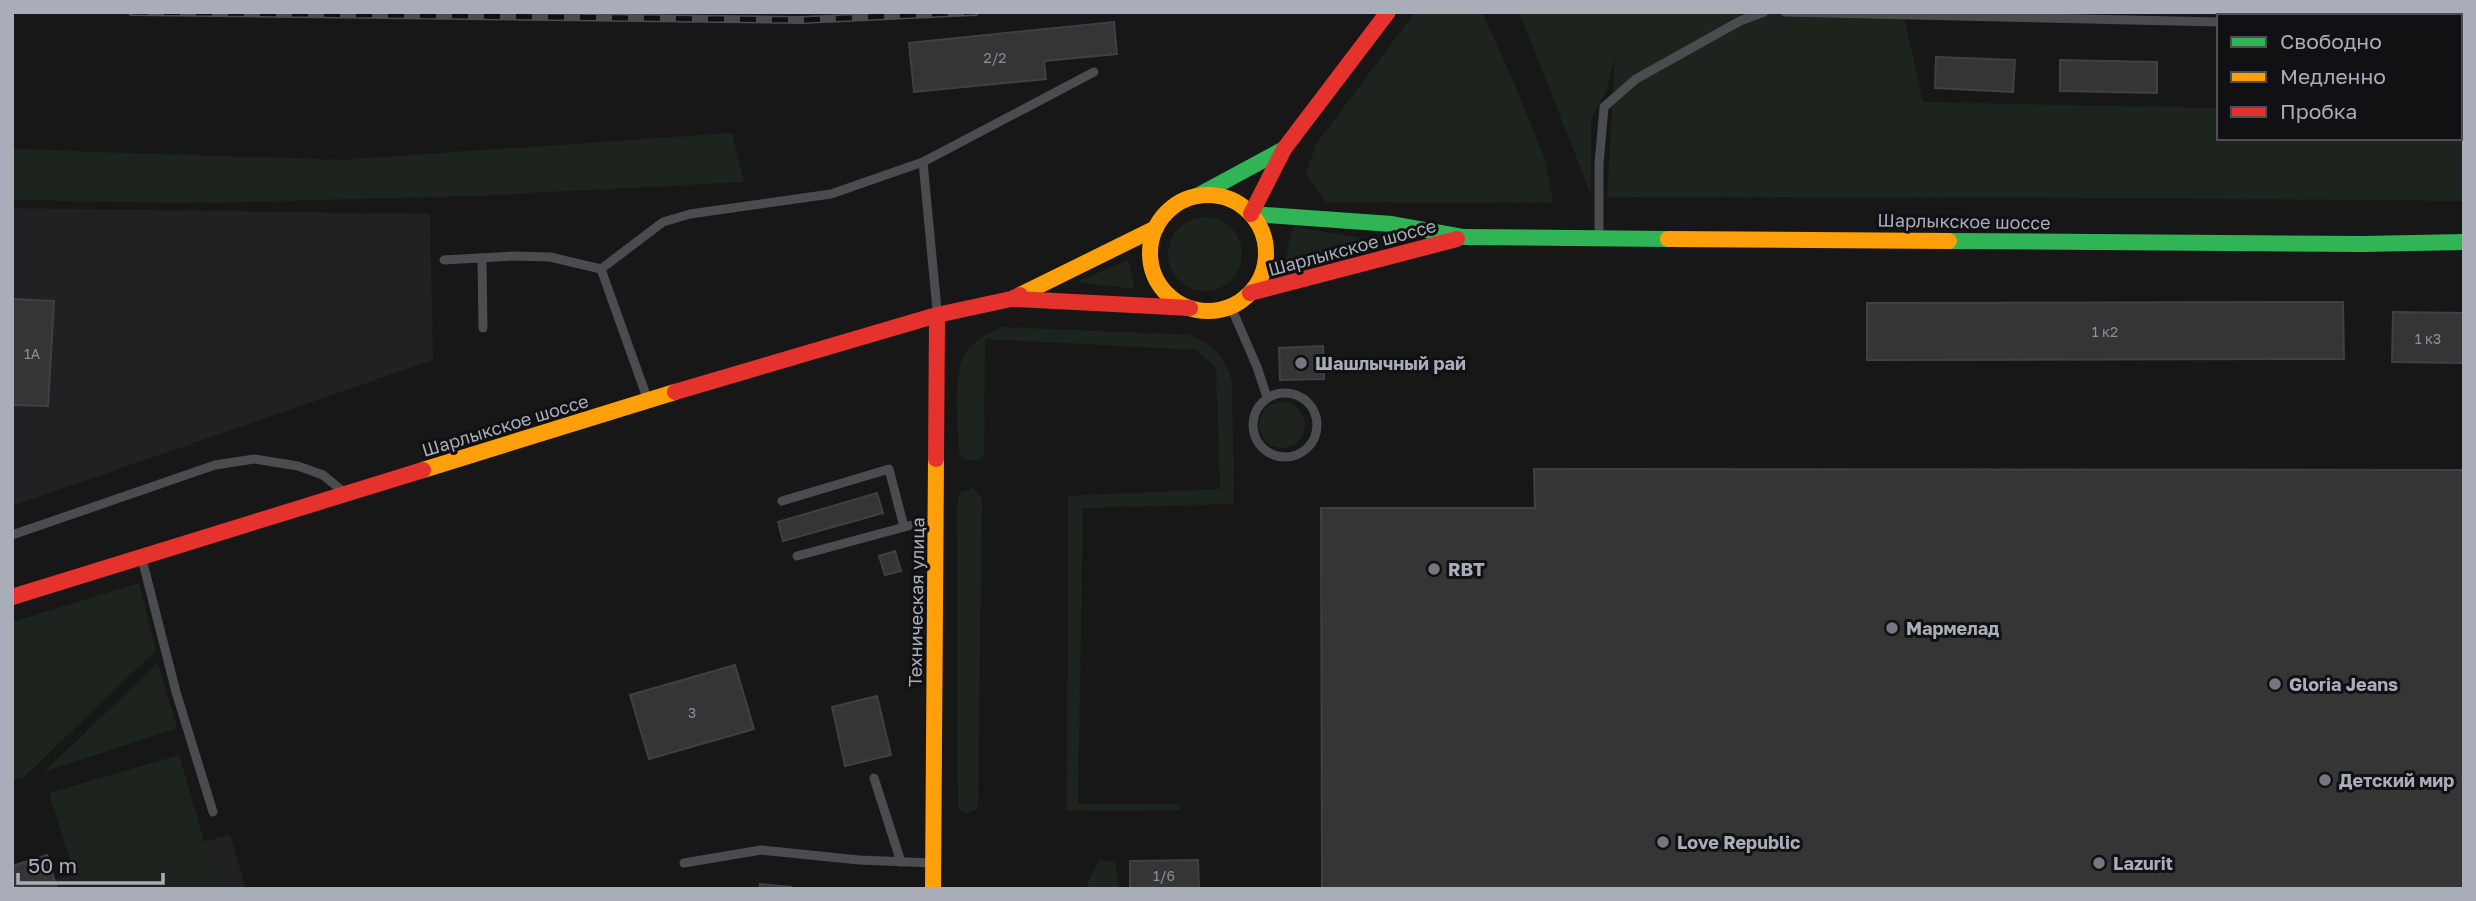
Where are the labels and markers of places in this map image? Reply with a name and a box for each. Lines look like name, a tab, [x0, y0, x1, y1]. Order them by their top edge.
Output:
place label: Шашлычный рай	[1315, 352, 1466, 374]
marker: Шашлычный рай	[1293, 355, 1309, 371]
place label: RBT	[1448, 558, 1485, 580]
marker: RBT	[1426, 561, 1442, 577]
place label: Мармелад	[1906, 617, 1999, 639]
marker: Мармелад	[1884, 620, 1900, 636]
place label: Gloria Jeans	[2289, 673, 2398, 695]
marker: Gloria Jeans	[2267, 676, 2283, 692]
place label: Детский мир	[2339, 769, 2454, 791]
marker: Детский мир	[2317, 772, 2333, 788]
place label: Love Republic	[1677, 831, 1800, 853]
marker: Love Republic	[1655, 834, 1671, 850]
place label: Lazurit	[2113, 852, 2173, 874]
marker: Lazurit	[2091, 855, 2107, 871]

